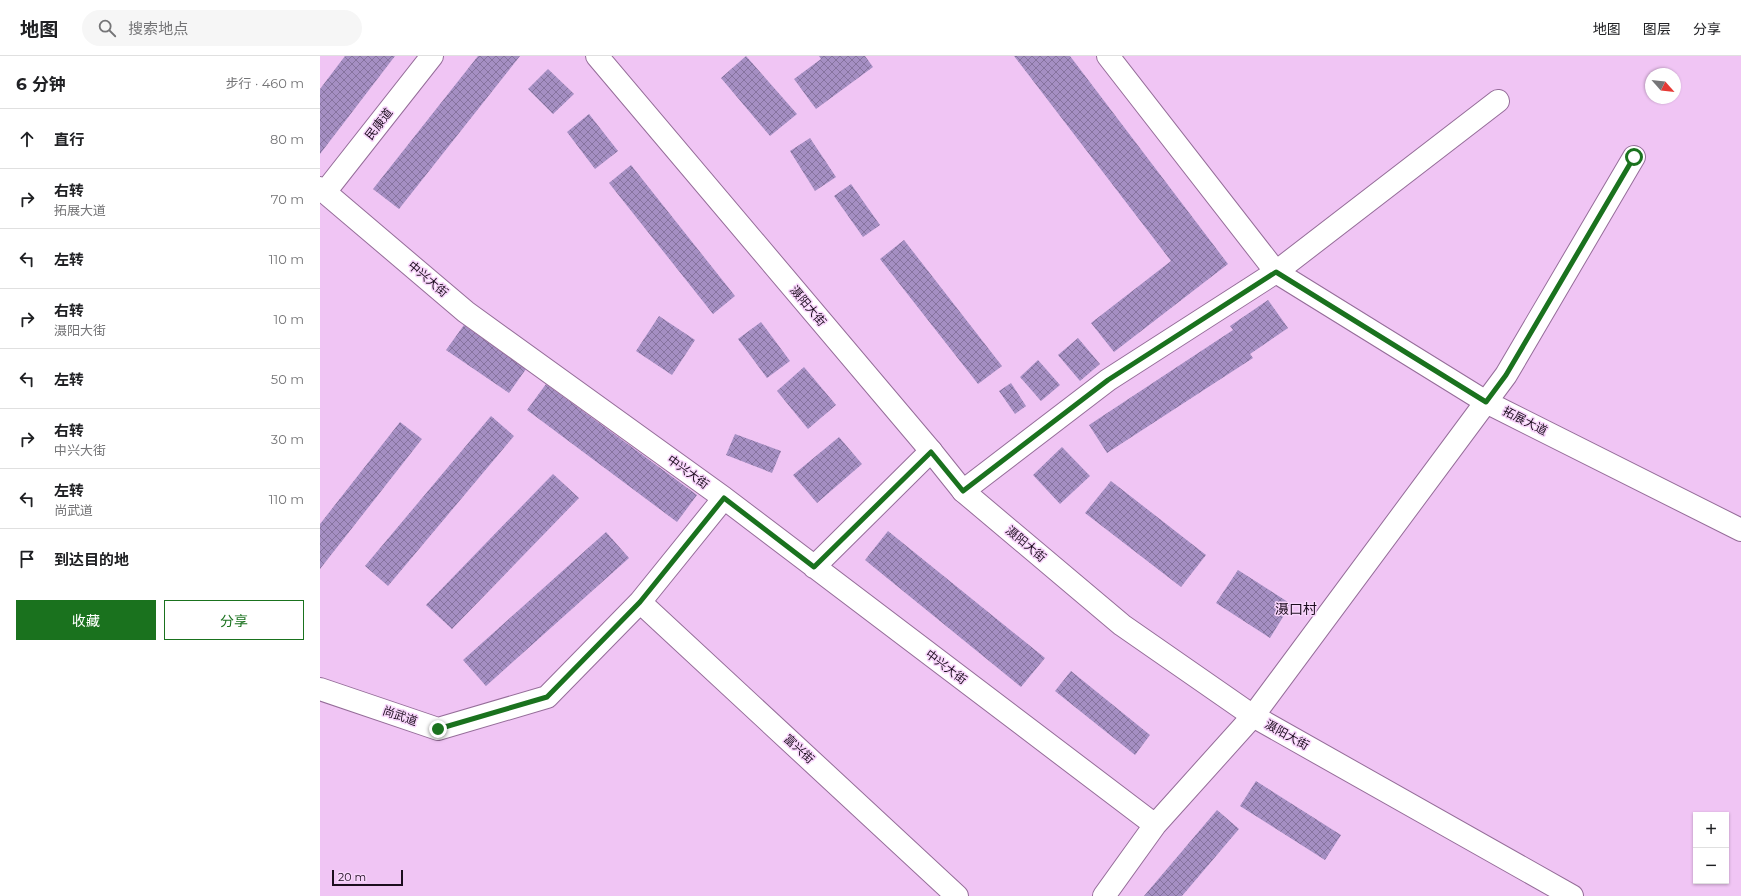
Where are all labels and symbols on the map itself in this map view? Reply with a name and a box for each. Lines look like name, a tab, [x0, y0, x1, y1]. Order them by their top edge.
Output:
north arrow	[1645, 68, 1681, 104]
street label: 民康道	[362, 105, 396, 142]
route start	[1625, 148, 1643, 166]
street label: 中兴大街	[405, 257, 452, 300]
street label: 滠阳大街	[787, 282, 830, 329]
street label: 拓展大道	[1500, 403, 1550, 438]
street label: 中兴大街	[664, 451, 712, 492]
street label: 滠阳大街	[1003, 522, 1050, 565]
district label: 滠口村	[1275, 600, 1317, 618]
street label: 中兴大街	[923, 646, 970, 687]
street label: 尚武道	[381, 703, 420, 728]
street label: 滠阳大街	[1263, 716, 1312, 753]
route end	[429, 720, 447, 738]
street label: 富兴街	[781, 731, 818, 766]
scale bar	[332, 868, 403, 887]

